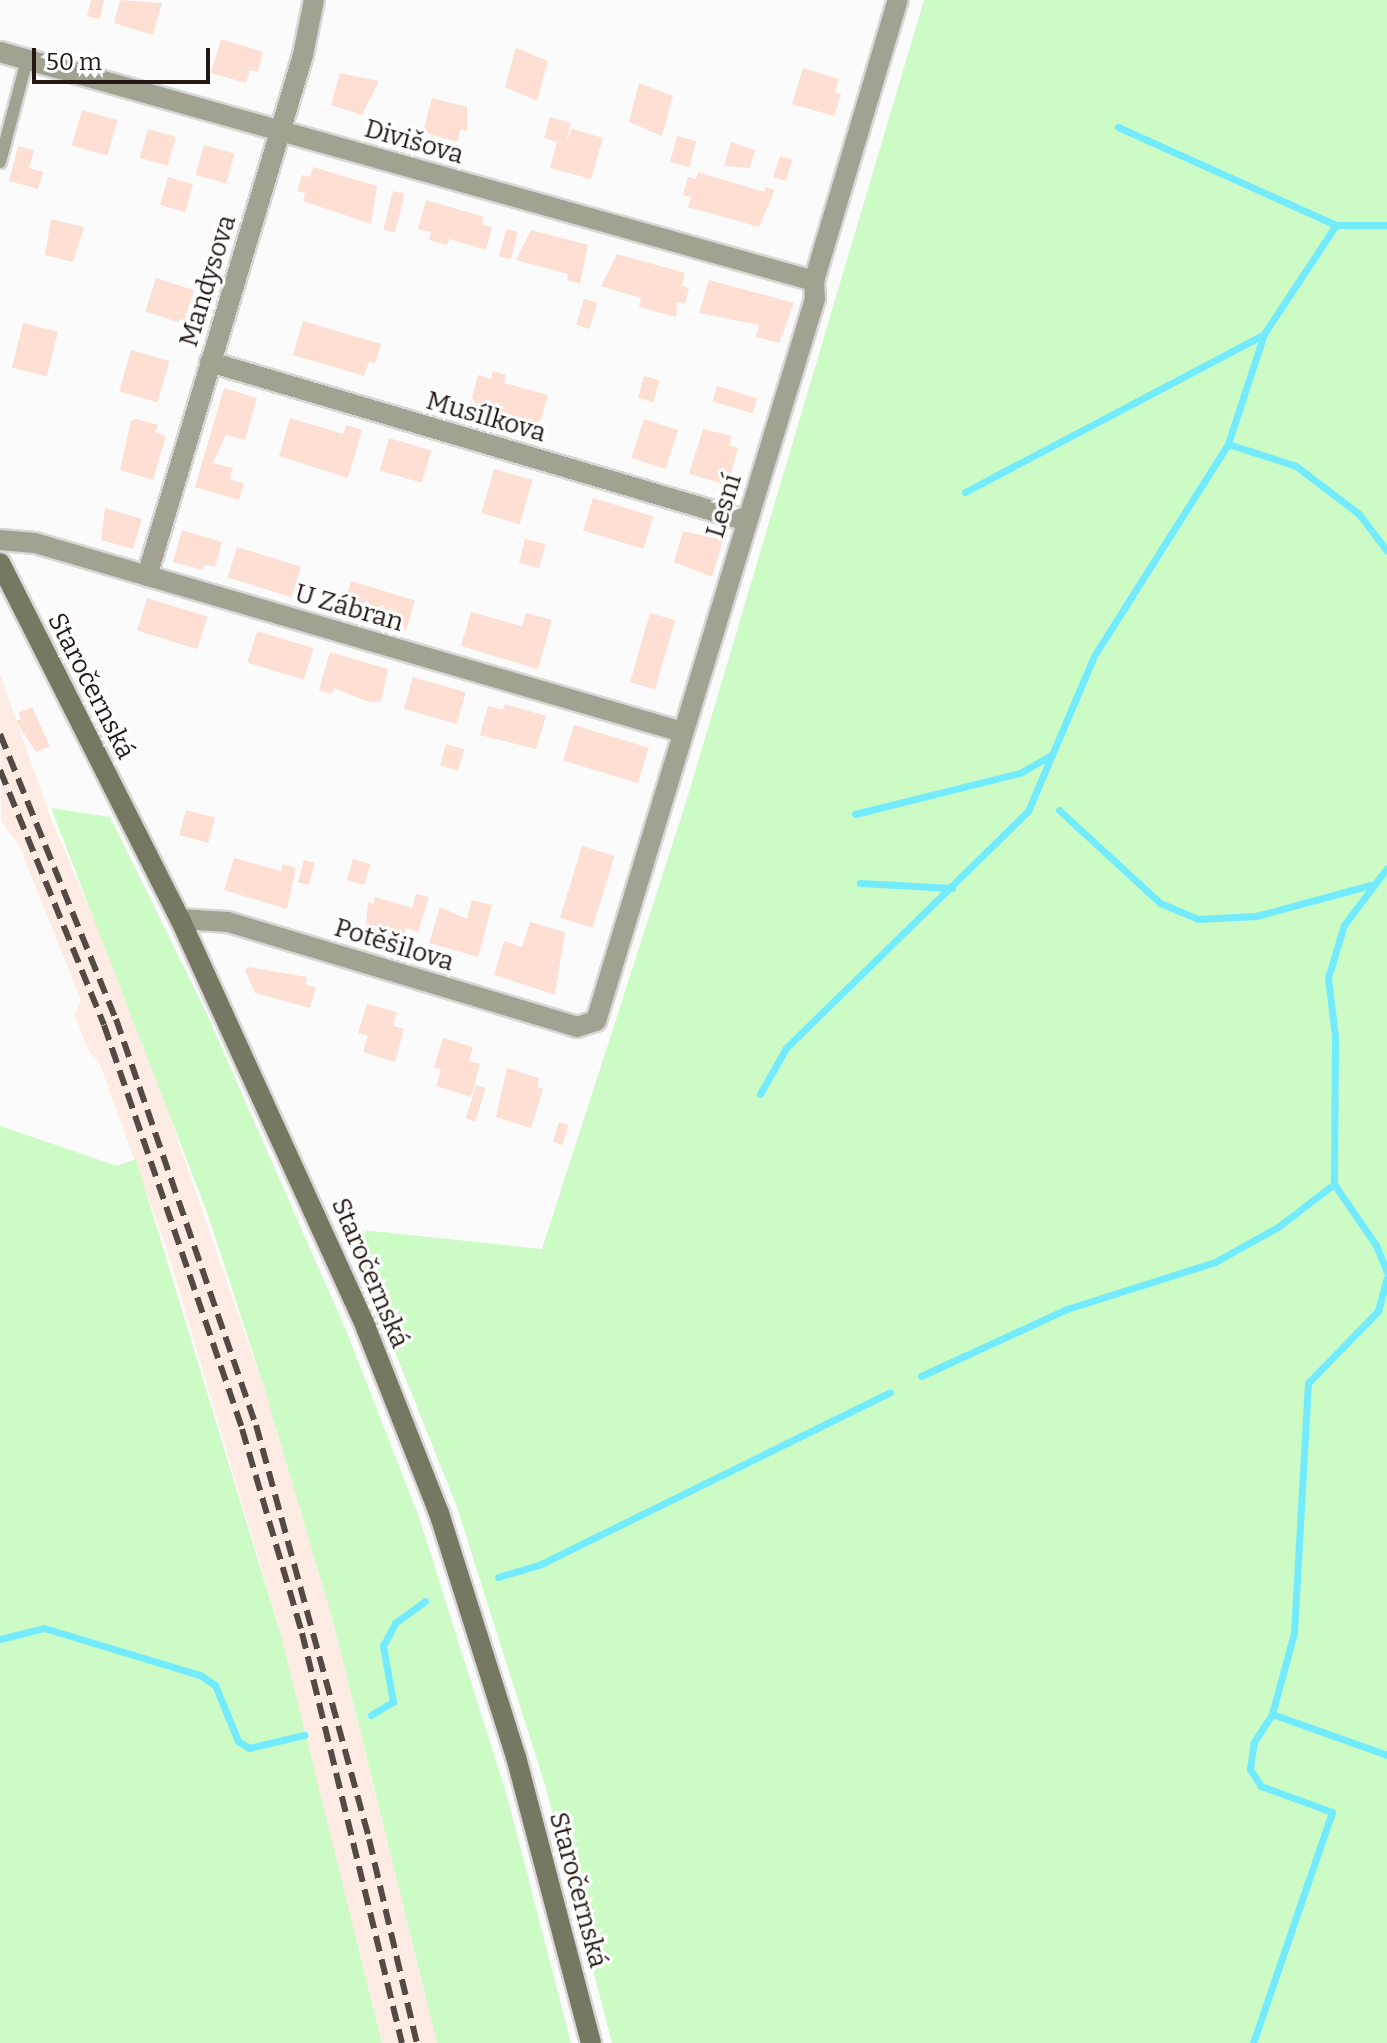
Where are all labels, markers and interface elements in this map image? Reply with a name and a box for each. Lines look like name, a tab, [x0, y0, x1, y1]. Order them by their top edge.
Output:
scale bar	[36, 32, 214, 82]
text: 50 m	[46, 48, 102, 76]
street label: Divišova	[361, 113, 467, 171]
street label: Mandysova	[173, 211, 243, 351]
street label: Musílkova	[423, 385, 549, 449]
street label: Lesní	[700, 470, 748, 542]
street label: U Zábran	[291, 578, 407, 638]
street label: Staročernská	[41, 608, 141, 764]
street label: Potěšilova	[331, 912, 457, 978]
street label: Staročernská	[324, 1193, 416, 1353]
street label: Staročernská	[542, 1809, 614, 1971]

